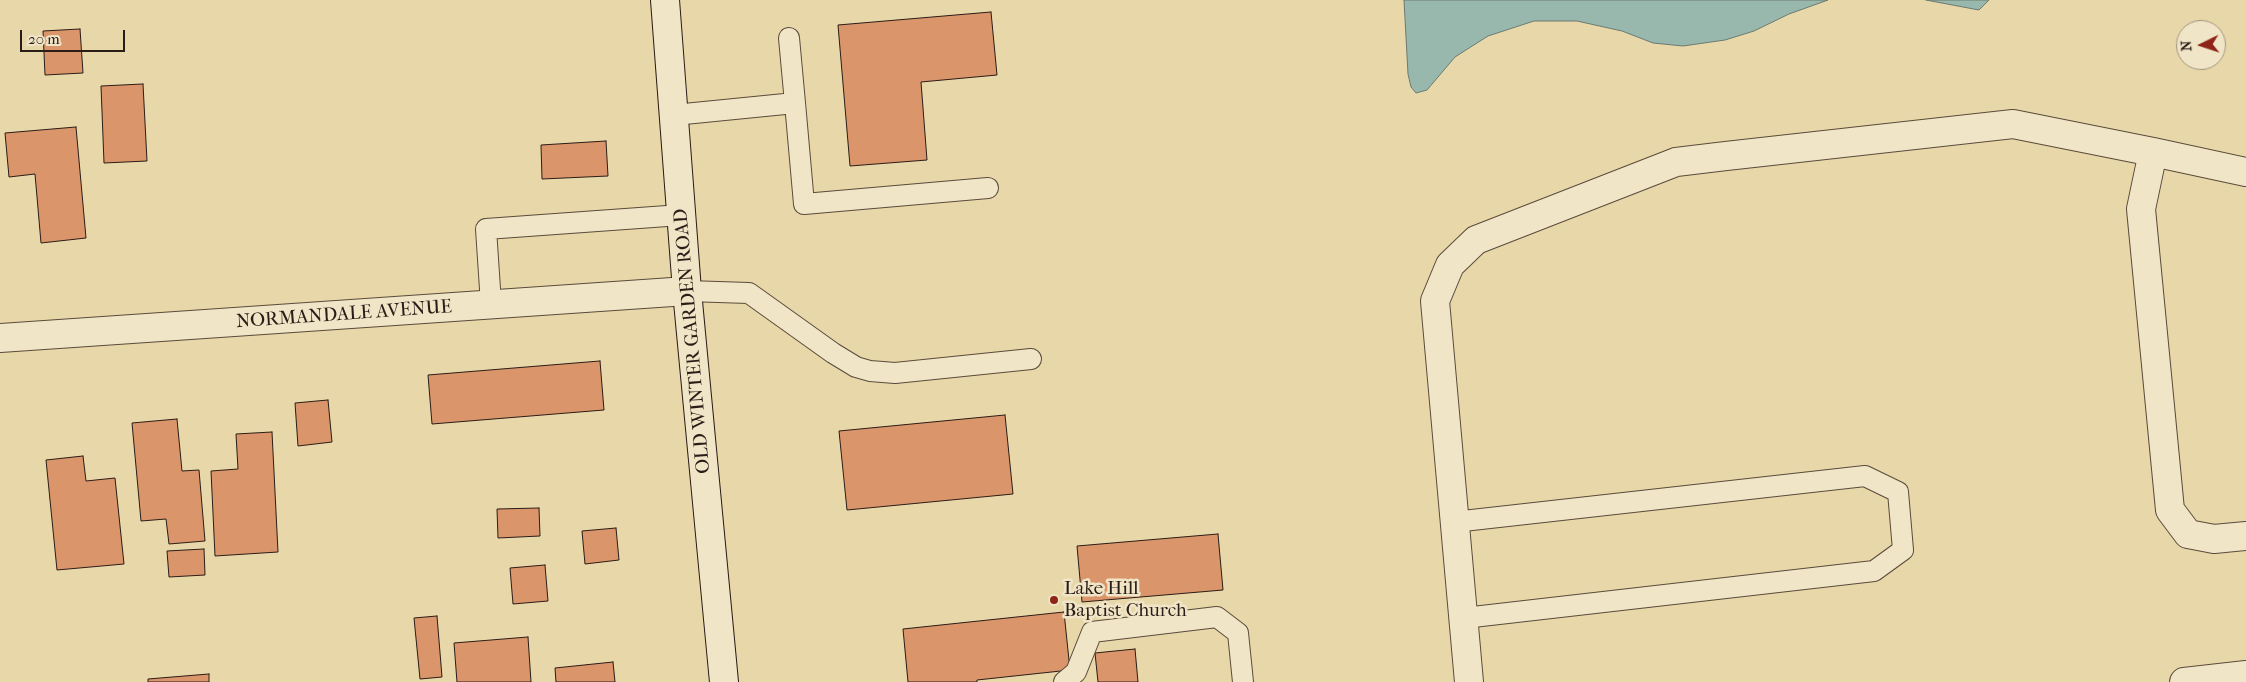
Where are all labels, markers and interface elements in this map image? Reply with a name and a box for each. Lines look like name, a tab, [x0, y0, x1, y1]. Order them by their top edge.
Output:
scale bar	[22, 20, 128, 52]
north arrow	[2176, 20, 2226, 70]
text: 20 m	[28, 30, 60, 48]
text: N	[2178, 40, 2195, 52]
street label: OLD WINTER GARDEN ROAD	[670, 207, 716, 475]
street label: NORMANDALE AVENUE	[235, 296, 453, 334]
place label: Lake Hill Baptist Church	[1064, 578, 1187, 622]
marker: Lake Hill Baptist Church	[1048, 594, 1060, 606]

